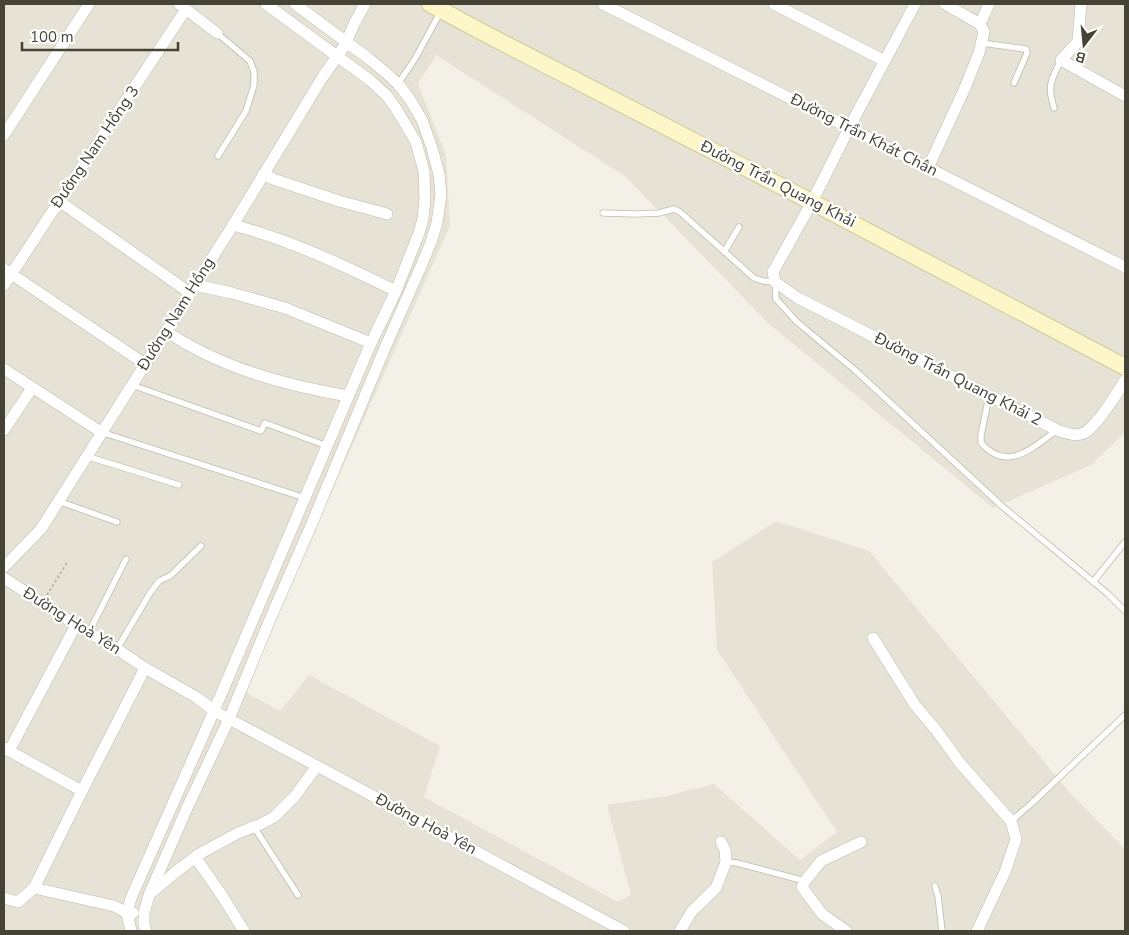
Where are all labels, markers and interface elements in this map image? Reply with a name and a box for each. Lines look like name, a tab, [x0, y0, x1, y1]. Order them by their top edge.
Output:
scale bar	[22, 20, 179, 52]
north arrow	[1059, 20, 1109, 70]
text: 100 m	[30, 27, 74, 47]
text: B	[1073, 47, 1088, 67]
street label: Đường Nam Hồng 3	[45, 81, 144, 214]
street label: Đường Trần Khát Chân	[786, 88, 942, 182]
street label: Đường Trần Quang Khải	[696, 135, 859, 233]
street label: Đường Nam Hồng	[132, 253, 220, 376]
street label: Đường Trần Quang Khải 2	[870, 327, 1046, 431]
street label: Đường Hoà Yên	[18, 581, 125, 660]
street label: Đường Hoà Yên	[371, 788, 481, 860]

